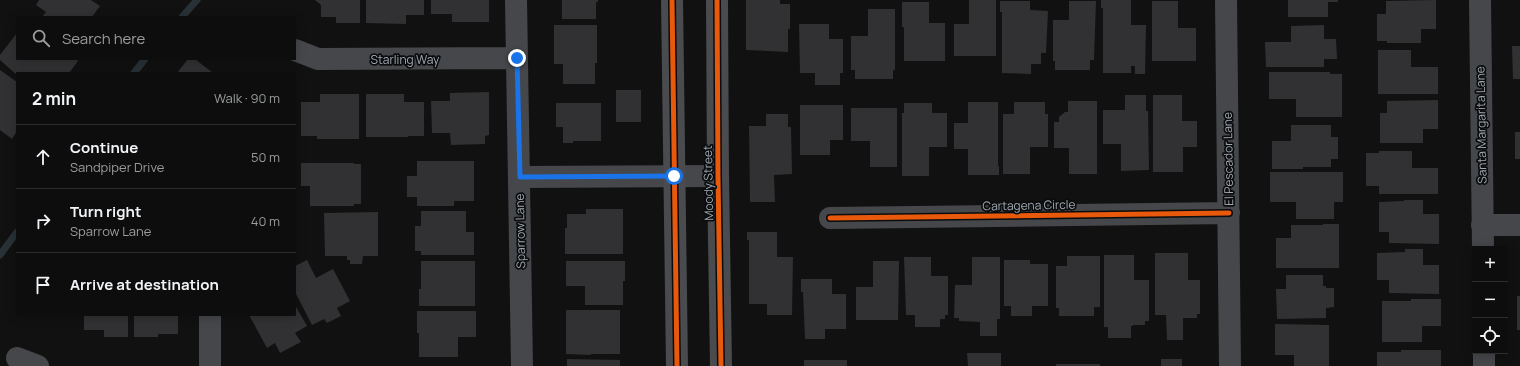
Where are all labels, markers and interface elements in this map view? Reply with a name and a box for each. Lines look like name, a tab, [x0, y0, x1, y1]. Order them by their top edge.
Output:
search box	[16, 16, 296, 60]
icon: search	[30, 27, 52, 49]
text: Search here	[62, 28, 145, 49]
route end	[508, 49, 526, 67]
street label: Starling Way	[371, 51, 440, 68]
street label: Santa Margarita Lane	[1471, 66, 1491, 184]
text: 2 min	[32, 87, 76, 110]
text: Walk · 90 m	[214, 89, 280, 107]
street label: El Pescador Lane	[1219, 112, 1237, 206]
text: Continue	[70, 137, 138, 158]
street label: Moody Street	[699, 145, 717, 221]
icon: ahead	[32, 146, 54, 168]
text: 50 m	[251, 148, 280, 166]
text: Sandpiper Drive	[70, 158, 164, 176]
route start	[665, 167, 683, 185]
street label: Sparrow Lane	[511, 193, 529, 269]
street label: Cartagena Circle	[982, 196, 1076, 214]
text: Turn right	[70, 201, 141, 222]
icon: right	[32, 210, 54, 232]
text: 40 m	[251, 212, 280, 230]
text: Sparrow Lane	[70, 222, 151, 240]
map controls	[1472, 246, 1508, 354]
button: +	[1472, 246, 1508, 282]
icon: arrive	[32, 274, 54, 296]
text: Arrive at destination	[70, 274, 219, 295]
button: −	[1472, 282, 1508, 318]
button: locate	[1472, 318, 1508, 354]

